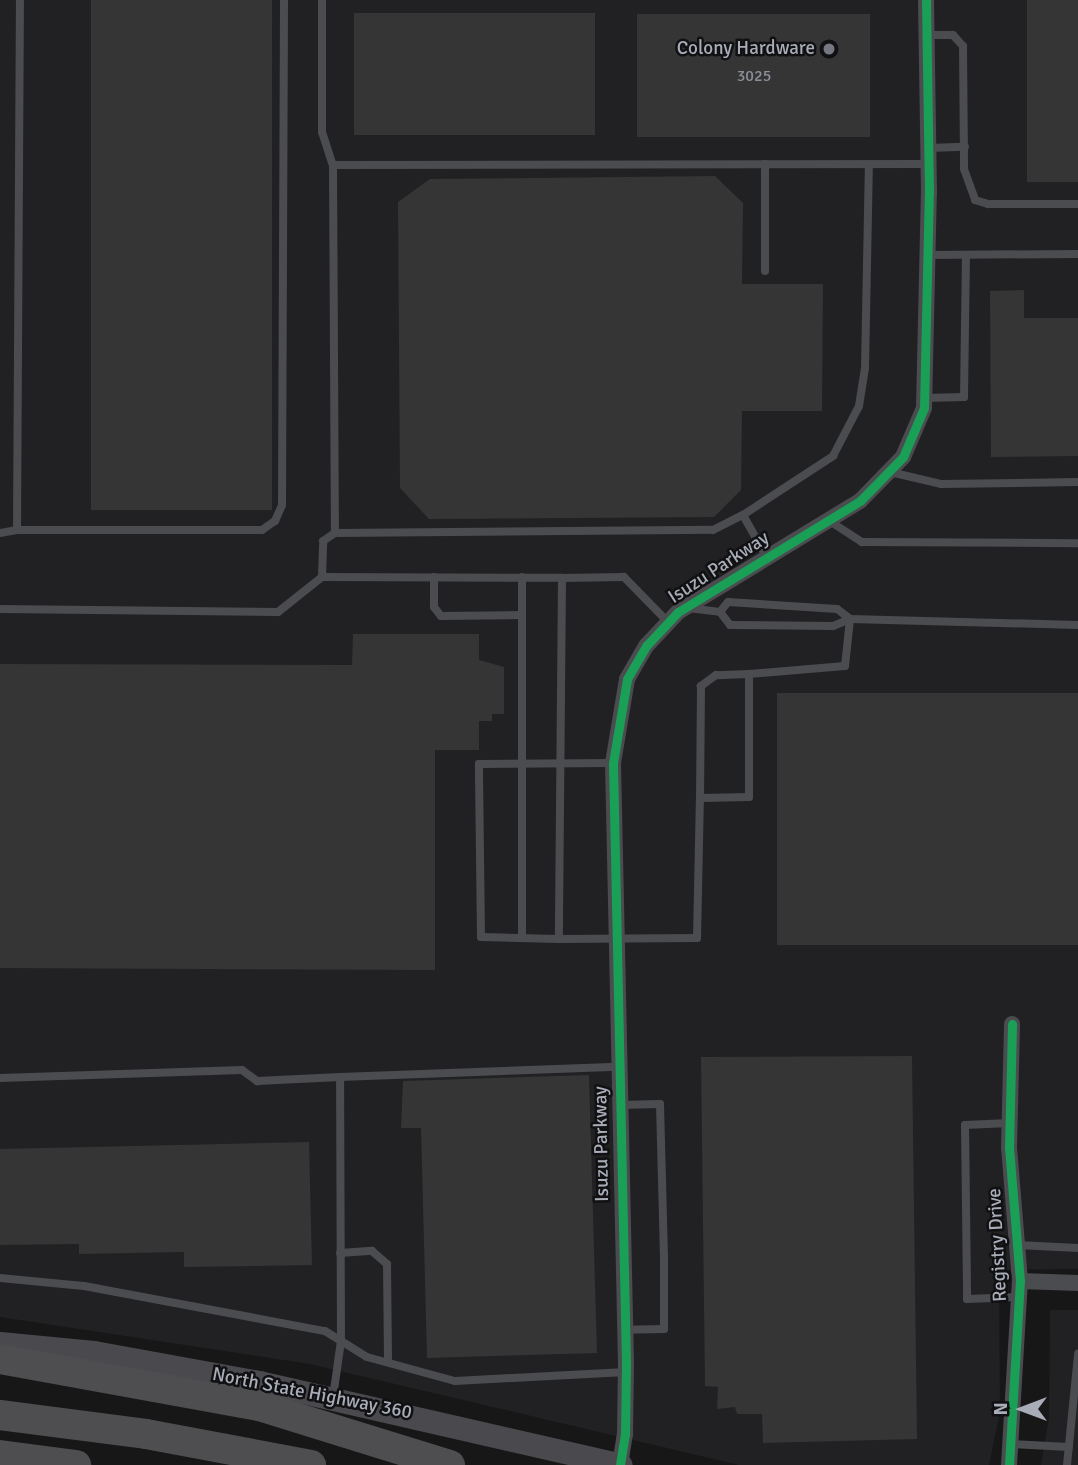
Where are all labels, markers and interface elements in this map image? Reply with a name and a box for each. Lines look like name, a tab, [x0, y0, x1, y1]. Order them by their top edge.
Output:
place label: Colony Hardware	[677, 38, 815, 60]
marker: Colony Hardware	[821, 41, 837, 57]
house number: 3025	[737, 66, 771, 86]
street label: Isuzu Parkway	[664, 527, 774, 609]
street label: Isuzu Parkway	[590, 1086, 614, 1202]
street label: Registry Drive	[984, 1188, 1012, 1302]
street label: North State Highway 360	[210, 1363, 414, 1425]
north arrow	[987, 1374, 1057, 1444]
text: N	[989, 1402, 1013, 1416]

